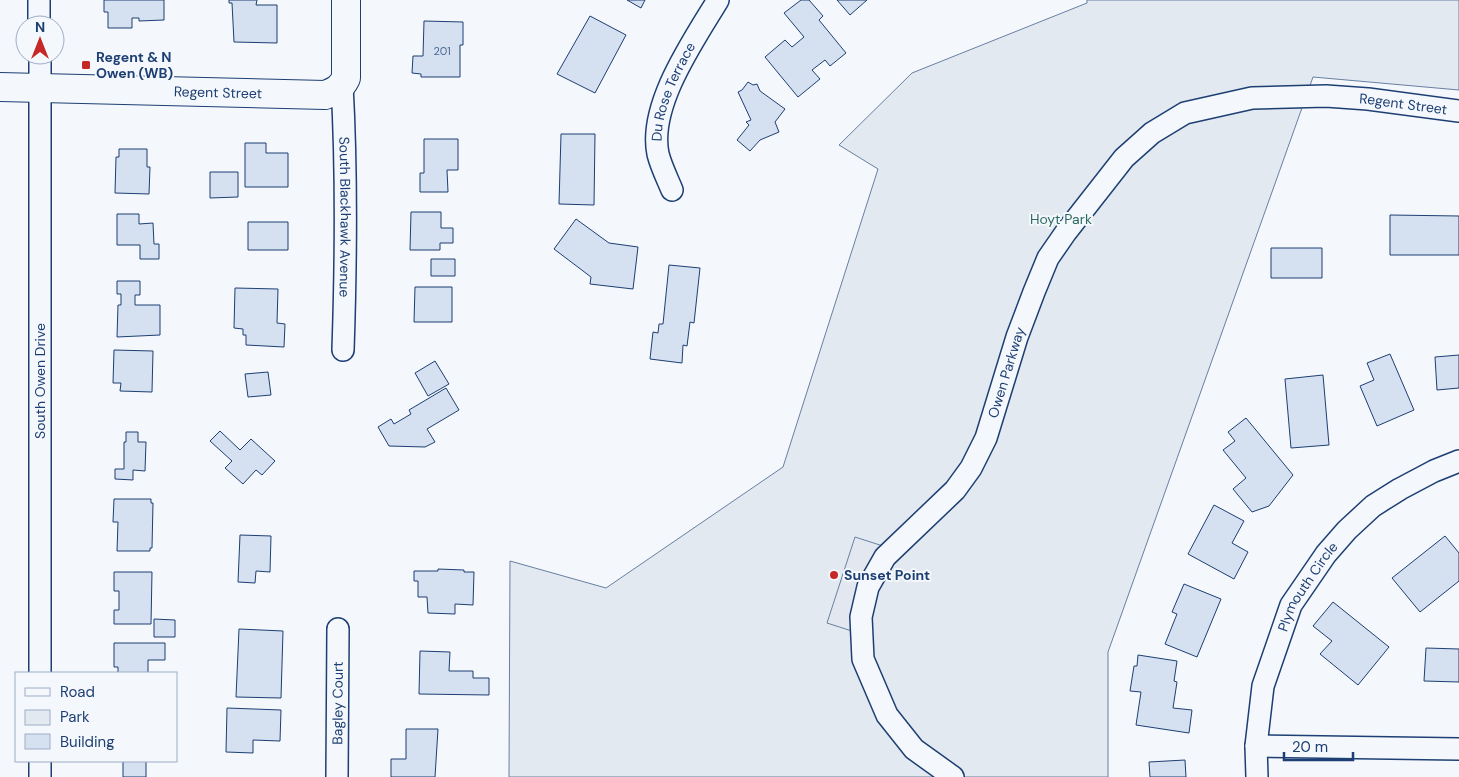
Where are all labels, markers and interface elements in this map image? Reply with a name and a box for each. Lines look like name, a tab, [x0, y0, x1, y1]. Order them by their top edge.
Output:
north arrow	[15, 15, 65, 65]
text: N	[35, 18, 45, 36]
street label: Du Rose Terrace	[647, 39, 699, 142]
house number: 201	[433, 44, 451, 58]
place label: Regent & N Owen (WB)	[96, 48, 173, 82]
marker: Regent & N Owen (WB)	[80, 59, 92, 71]
street label: Regent Street	[174, 82, 262, 102]
street label: Regent Street	[1359, 89, 1448, 118]
street label: South Blackhawk Avenue	[335, 136, 355, 297]
park label: Hoyt Park	[1030, 210, 1092, 228]
street label: South Owen Drive	[31, 323, 49, 439]
street label: Owen Parkway	[984, 324, 1029, 420]
street label: Plymouth Circle	[1274, 538, 1342, 634]
place label: Sunset Point	[844, 566, 930, 584]
marker: Sunset Point	[828, 569, 840, 581]
street label: Bagley Court	[328, 661, 347, 745]
legend	[15, 672, 178, 762]
text: Road	[60, 682, 95, 702]
text: Park	[60, 707, 90, 727]
scale bar	[1284, 730, 1353, 762]
text: Building	[60, 732, 115, 752]
text: 20 m	[1292, 737, 1328, 757]

